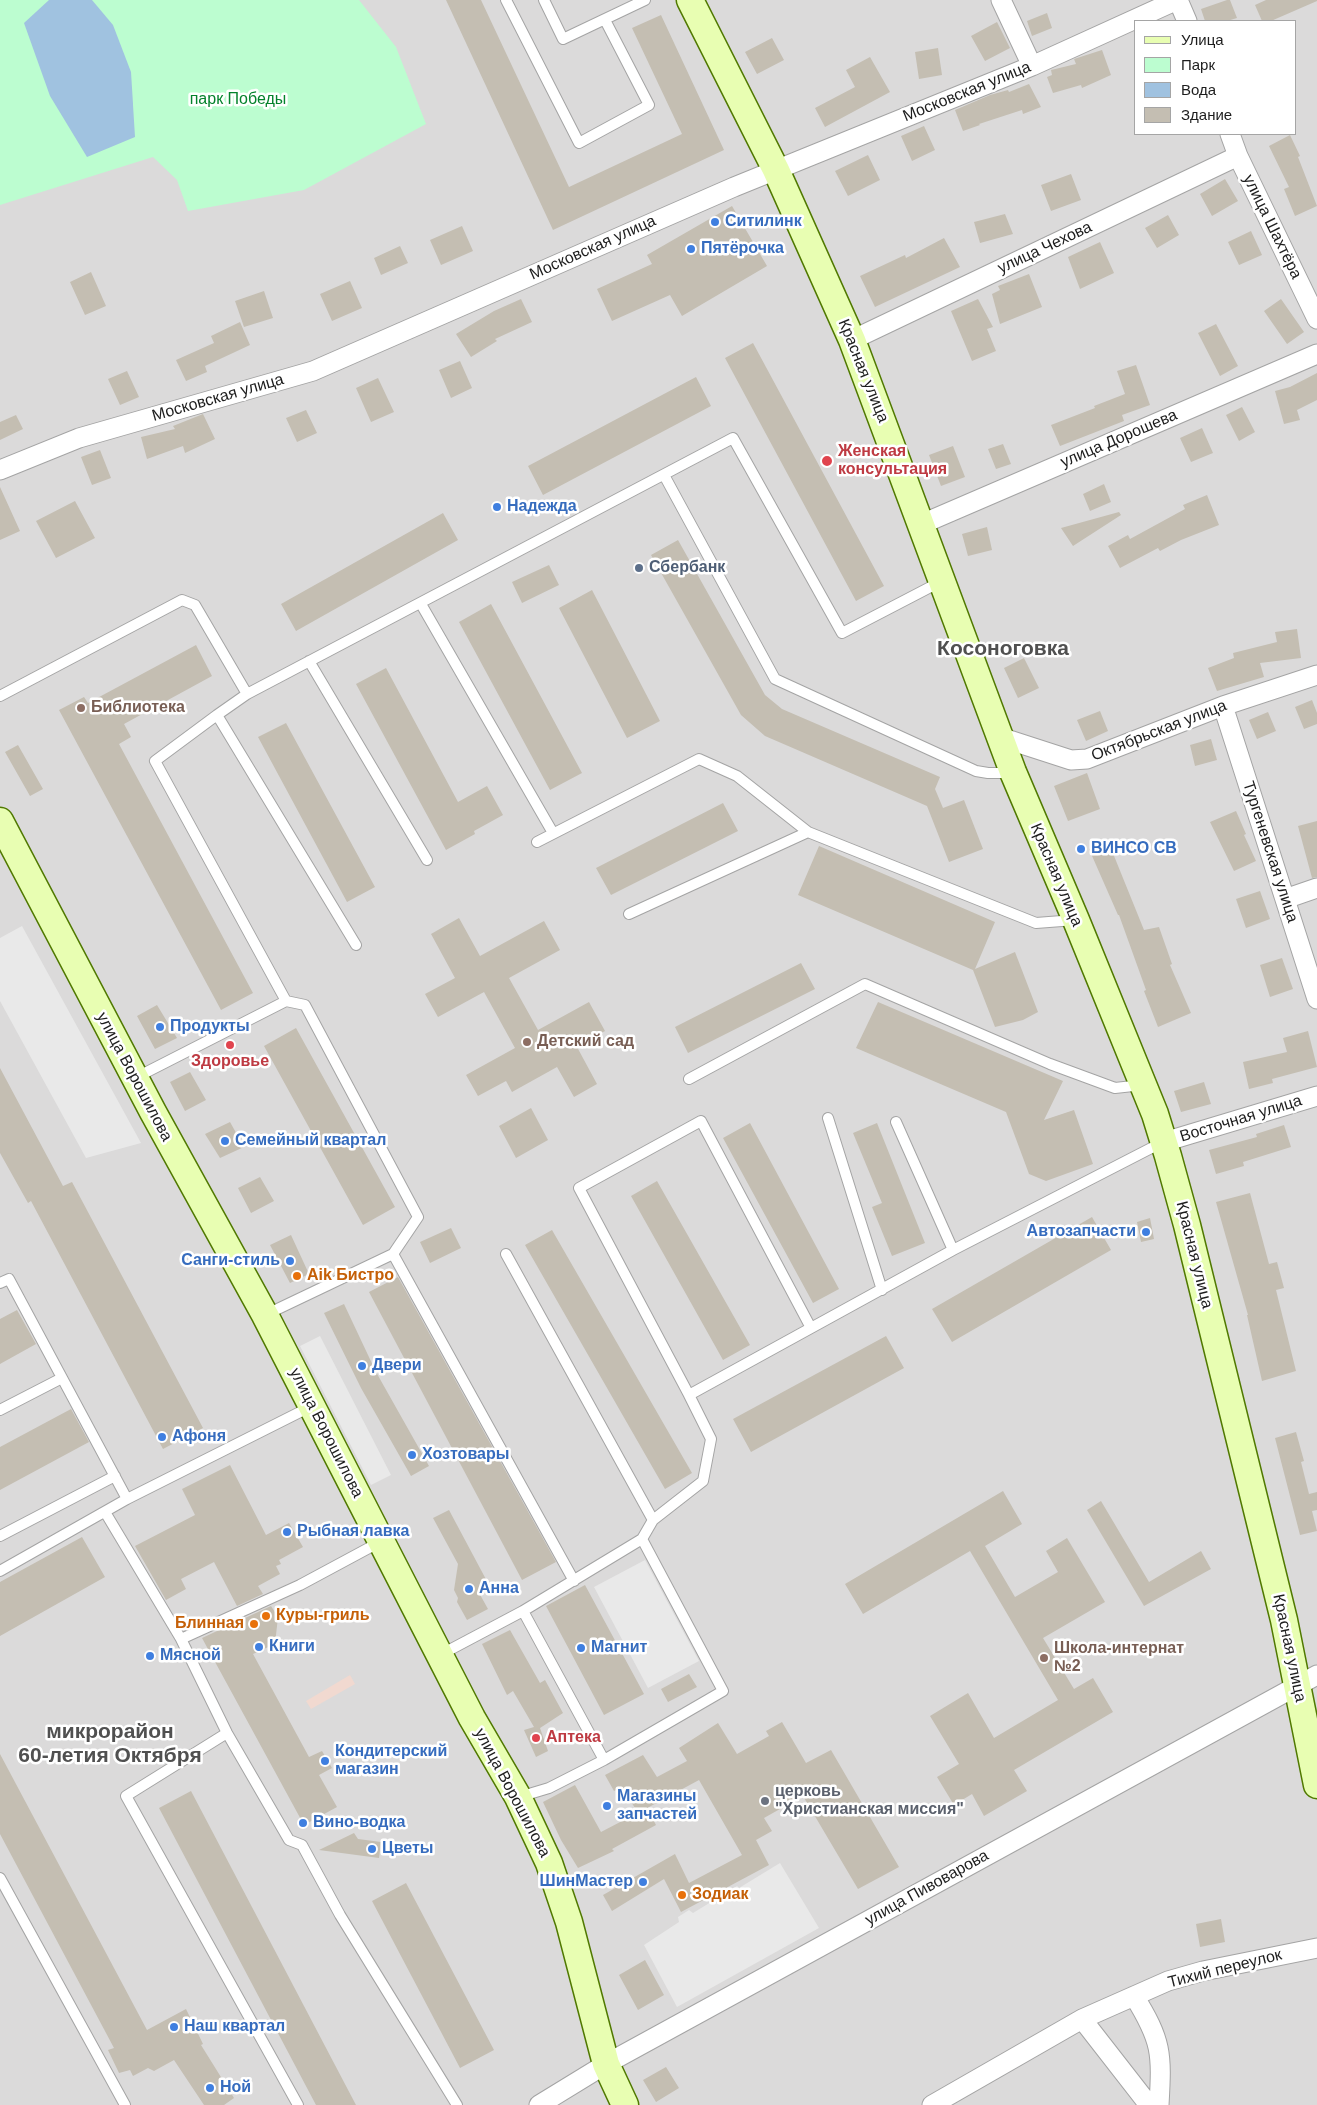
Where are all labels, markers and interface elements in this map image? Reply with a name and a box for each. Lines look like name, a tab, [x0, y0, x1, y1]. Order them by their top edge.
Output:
legend	[1134, 20, 1297, 135]
text: Улица	[1181, 31, 1224, 48]
text: Парк	[1181, 56, 1215, 73]
street label: Московская улица	[900, 58, 1034, 126]
text: Вода	[1181, 81, 1216, 98]
park label: парк Победы	[190, 90, 286, 110]
text: Здание	[1181, 106, 1232, 123]
street label: улица Шахтёра	[1238, 172, 1306, 282]
street label: Московская улица	[527, 212, 659, 284]
place label: Ситилинк	[725, 212, 802, 232]
marker: Ситилинк	[709, 216, 721, 228]
street label: улица Чехова	[995, 218, 1095, 278]
place label: Пятёрочка	[701, 239, 784, 259]
marker: Пятёрочка	[685, 243, 697, 255]
street label: Красная улица	[834, 316, 892, 426]
street label: Московская улица	[150, 370, 286, 426]
street label: улица Дорошева	[1058, 406, 1180, 472]
place label: Женская консультация	[838, 442, 947, 480]
marker: Женская консультация	[820, 454, 834, 468]
place label: Надежда	[507, 497, 577, 517]
marker: Надежда	[491, 501, 503, 513]
place label: Сбербанк	[649, 558, 725, 578]
marker: Сбербанк	[633, 562, 645, 574]
district label: Косоноговка	[937, 636, 1069, 662]
street label: Октябрьская улица	[1089, 696, 1229, 766]
place label: Библиотека	[91, 698, 185, 718]
marker: Библиотека	[75, 702, 87, 714]
street label: Тургеневская улица	[1238, 779, 1302, 925]
street label: Красная улица	[1026, 821, 1086, 929]
place label: ВИНСО СВ	[1091, 839, 1177, 859]
marker: ВИНСО СВ	[1075, 843, 1087, 855]
street label: улица Ворошилова	[92, 1009, 176, 1145]
place label: Продукты	[170, 1017, 250, 1037]
marker: Продукты	[154, 1021, 166, 1033]
place label: Детский сад	[537, 1032, 634, 1052]
marker: Детский сад	[521, 1036, 533, 1048]
marker: Здоровье	[224, 1039, 236, 1051]
place label: Здоровье	[191, 1052, 269, 1072]
street label: Восточная улица	[1178, 1091, 1304, 1147]
place label: Семейный квартал	[235, 1131, 386, 1151]
marker: Семейный квартал	[219, 1135, 231, 1147]
street label: Красная улица	[1171, 1199, 1217, 1311]
place label: Автозапчасти	[1027, 1222, 1136, 1242]
marker: Автозапчасти	[1140, 1226, 1152, 1238]
place label: Санги-стиль	[181, 1251, 280, 1271]
marker: Санги-стиль	[284, 1255, 296, 1267]
place label: Aik Бистро	[307, 1266, 394, 1286]
marker: Aik Бистро	[291, 1270, 303, 1282]
place label: Двери	[372, 1356, 422, 1376]
marker: Двери	[356, 1360, 368, 1372]
street label: улица Ворошилова	[285, 1365, 367, 1501]
place label: Афоня	[172, 1427, 226, 1447]
marker: Афоня	[156, 1431, 168, 1443]
place label: Хозтовары	[422, 1445, 509, 1465]
marker: Хозтовары	[406, 1449, 418, 1461]
place label: Рыбная лавка	[297, 1522, 409, 1542]
marker: Рыбная лавка	[281, 1526, 293, 1538]
place label: Анна	[479, 1579, 519, 1599]
marker: Анна	[463, 1583, 475, 1595]
street label: Красная улица	[1268, 1592, 1310, 1704]
place label: Куры-гриль	[276, 1606, 369, 1626]
marker: Куры-гриль	[260, 1610, 272, 1622]
place label: Блинная	[175, 1614, 244, 1634]
marker: Блинная	[248, 1618, 260, 1630]
place label: Книги	[269, 1637, 315, 1657]
place label: Магнит	[591, 1638, 647, 1658]
place label: Школа-интернат №2	[1054, 1639, 1184, 1677]
marker: Книги	[253, 1641, 265, 1653]
marker: Магнит	[575, 1642, 587, 1654]
place label: Мясной	[160, 1646, 221, 1666]
marker: Мясной	[144, 1650, 156, 1662]
marker: Школа-интернат №2	[1038, 1652, 1050, 1664]
district label: микрорайон 60-летия Октября	[18, 1719, 202, 1769]
street label: улица Ворошилова	[470, 1725, 554, 1861]
place label: Аптека	[546, 1728, 601, 1748]
marker: Аптека	[530, 1732, 542, 1744]
place label: Кондитерский магазин	[335, 1742, 447, 1780]
marker: Кондитерский магазин	[319, 1755, 331, 1767]
place label: церковь "Христианская миссия"	[775, 1782, 964, 1820]
place label: Магазины запчастей	[617, 1787, 697, 1825]
marker: церковь "Христианская миссия"	[759, 1795, 771, 1807]
marker: Магазины запчастей	[601, 1800, 613, 1812]
place label: Вино-водка	[313, 1813, 405, 1833]
marker: Вино-водка	[297, 1817, 309, 1829]
place label: Цветы	[382, 1839, 434, 1859]
marker: Цветы	[366, 1843, 378, 1855]
street label: улица Пивоварова	[862, 1846, 992, 1930]
place label: ШинМастер	[540, 1872, 633, 1892]
marker: ШинМастер	[637, 1876, 649, 1888]
place label: Зодиак	[692, 1885, 748, 1905]
marker: Зодиак	[676, 1889, 688, 1901]
street label: Тихий переулок	[1166, 1946, 1284, 1992]
place label: Наш квартал	[184, 2017, 285, 2037]
marker: Наш квартал	[168, 2021, 180, 2033]
place label: Ной	[220, 2078, 251, 2098]
marker: Ной	[204, 2082, 216, 2094]

